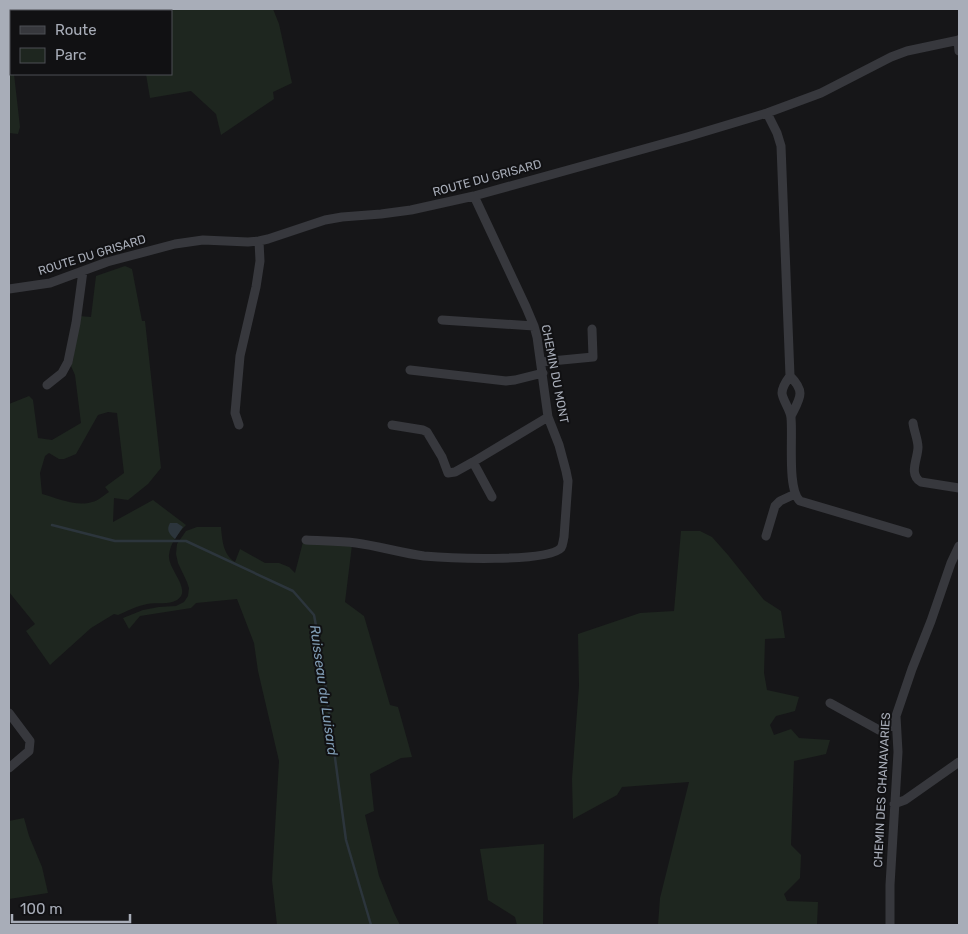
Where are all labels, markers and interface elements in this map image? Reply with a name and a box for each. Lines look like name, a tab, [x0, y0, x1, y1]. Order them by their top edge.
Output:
legend	[10, 10, 172, 75]
text: Route	[55, 21, 97, 39]
text: Parc	[55, 46, 87, 64]
street label: ROUTE DU GRISARD	[431, 157, 543, 199]
street label: ROUTE DU GRISARD	[36, 232, 148, 278]
street label: CHEMIN DU MONT	[539, 323, 571, 425]
water label: Ruisseau du Luisard	[306, 624, 341, 757]
street label: CHEMIN DES CHANAVARIES	[871, 712, 893, 868]
scale bar	[12, 892, 130, 924]
text: 100 m	[20, 900, 62, 918]

